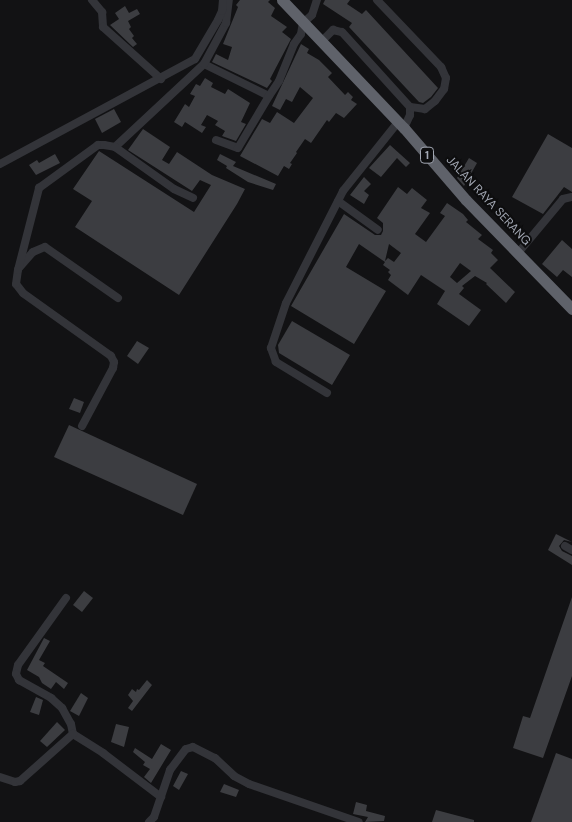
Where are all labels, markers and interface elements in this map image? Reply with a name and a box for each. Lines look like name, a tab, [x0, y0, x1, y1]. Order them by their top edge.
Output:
road number: 1	[420, 146, 434, 164]
street label: JALAN RAYA SERANG	[443, 153, 533, 249]

